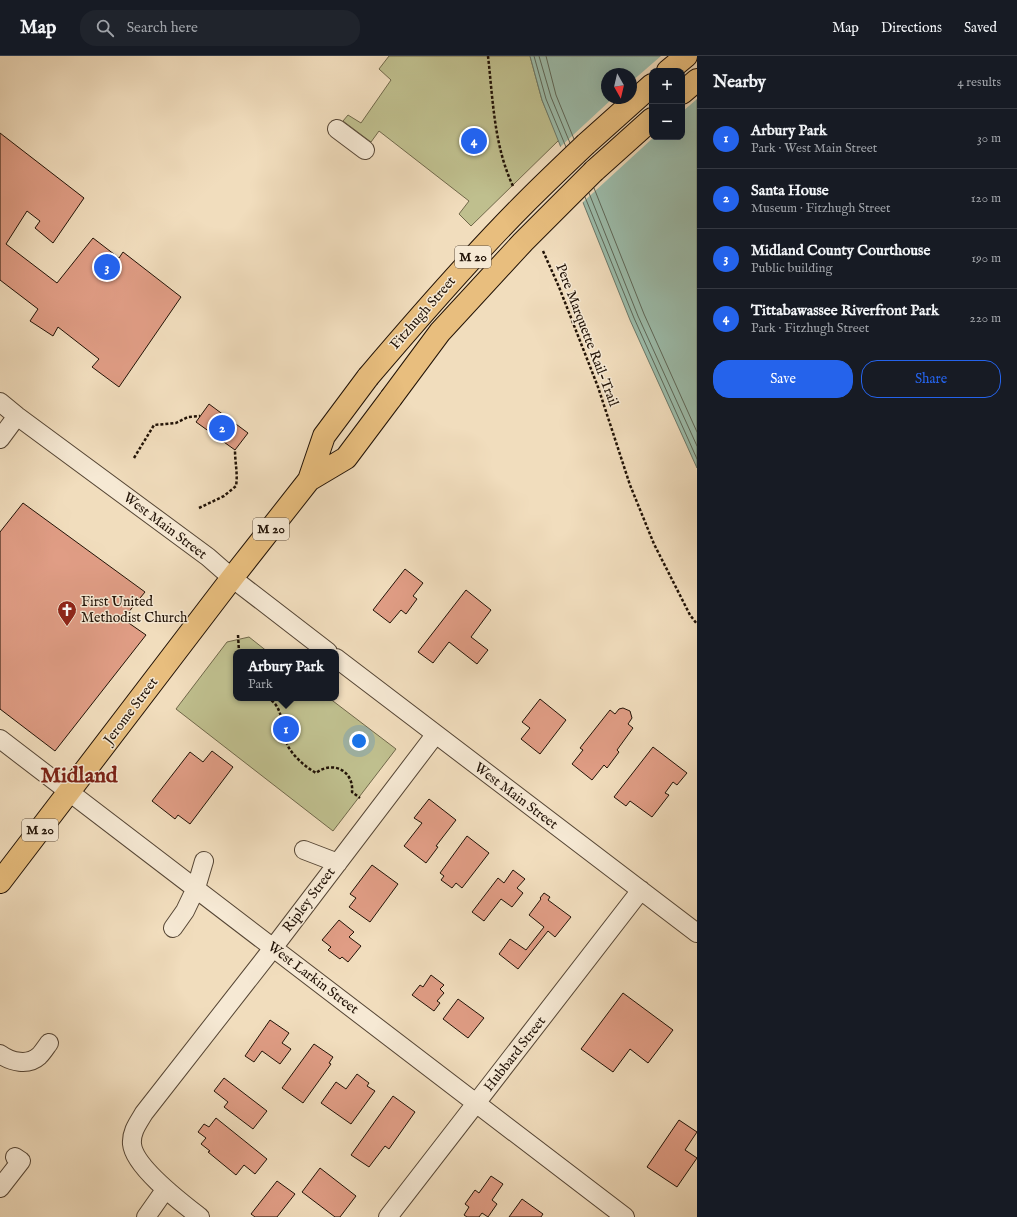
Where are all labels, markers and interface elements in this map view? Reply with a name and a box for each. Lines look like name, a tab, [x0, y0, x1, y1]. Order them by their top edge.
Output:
search box	[80, 10, 360, 46]
text: Map	[20, 16, 56, 40]
icon: search	[94, 17, 116, 39]
text: Search here	[126, 18, 198, 37]
text: Map	[832, 19, 859, 37]
text: Directions	[881, 19, 942, 37]
text: Saved	[964, 19, 997, 37]
north arrow	[601, 68, 637, 104]
map controls	[649, 68, 685, 140]
button: +	[649, 68, 685, 104]
text: Nearby	[713, 72, 766, 93]
text: 4 results	[957, 74, 1001, 91]
button: −	[649, 104, 685, 140]
text: Arbury Park	[751, 121, 827, 140]
pin: 4	[461, 126, 487, 156]
text: 1	[724, 130, 728, 147]
text: 30 m	[977, 130, 1001, 147]
text: Park · West Main Street	[751, 140, 877, 157]
text: Santa House	[751, 181, 829, 200]
text: 2	[723, 190, 729, 207]
text: 120 m	[971, 190, 1001, 207]
text: Museum · Fitzhugh Street	[751, 200, 891, 217]
text: Midland County Courthouse	[751, 241, 930, 260]
road number: M 20	[455, 246, 491, 268]
text: 3	[724, 250, 728, 267]
text: 190 m	[971, 250, 1001, 267]
pin: 3	[94, 252, 120, 282]
text: Public building	[751, 260, 833, 277]
street label: Pere Marquette Rail-Trail	[551, 261, 623, 409]
street label: Fitzhugh Street	[386, 272, 460, 353]
text: Tittabawassee Riverfront Park	[751, 301, 939, 320]
text: 4	[723, 310, 729, 327]
text: 220 m	[970, 310, 1001, 327]
text: Park · Fitzhugh Street	[751, 320, 869, 337]
button: Save	[713, 360, 853, 398]
button: Share	[861, 360, 1001, 398]
pin: 2	[209, 413, 235, 443]
street label: West Main Street	[120, 489, 211, 563]
road number: M 20	[253, 518, 289, 540]
place label: First United Methodist Church	[81, 593, 188, 627]
church icon: First United Methodist Church	[56, 599, 78, 627]
popup	[233, 649, 339, 701]
text: Arbury Park	[248, 657, 324, 676]
street label: Jerome Street	[99, 674, 162, 750]
text: Park	[248, 676, 273, 693]
pin: 1	[273, 714, 299, 744]
your location	[349, 731, 369, 751]
street label: West Main Street	[471, 759, 562, 833]
district label: Midland	[40, 762, 119, 790]
road number: M 20	[22, 819, 58, 841]
street label: Ripley Street	[279, 864, 339, 936]
street label: West Larkin Street	[264, 938, 362, 1018]
street label: Hubbard Street	[480, 1013, 550, 1095]

